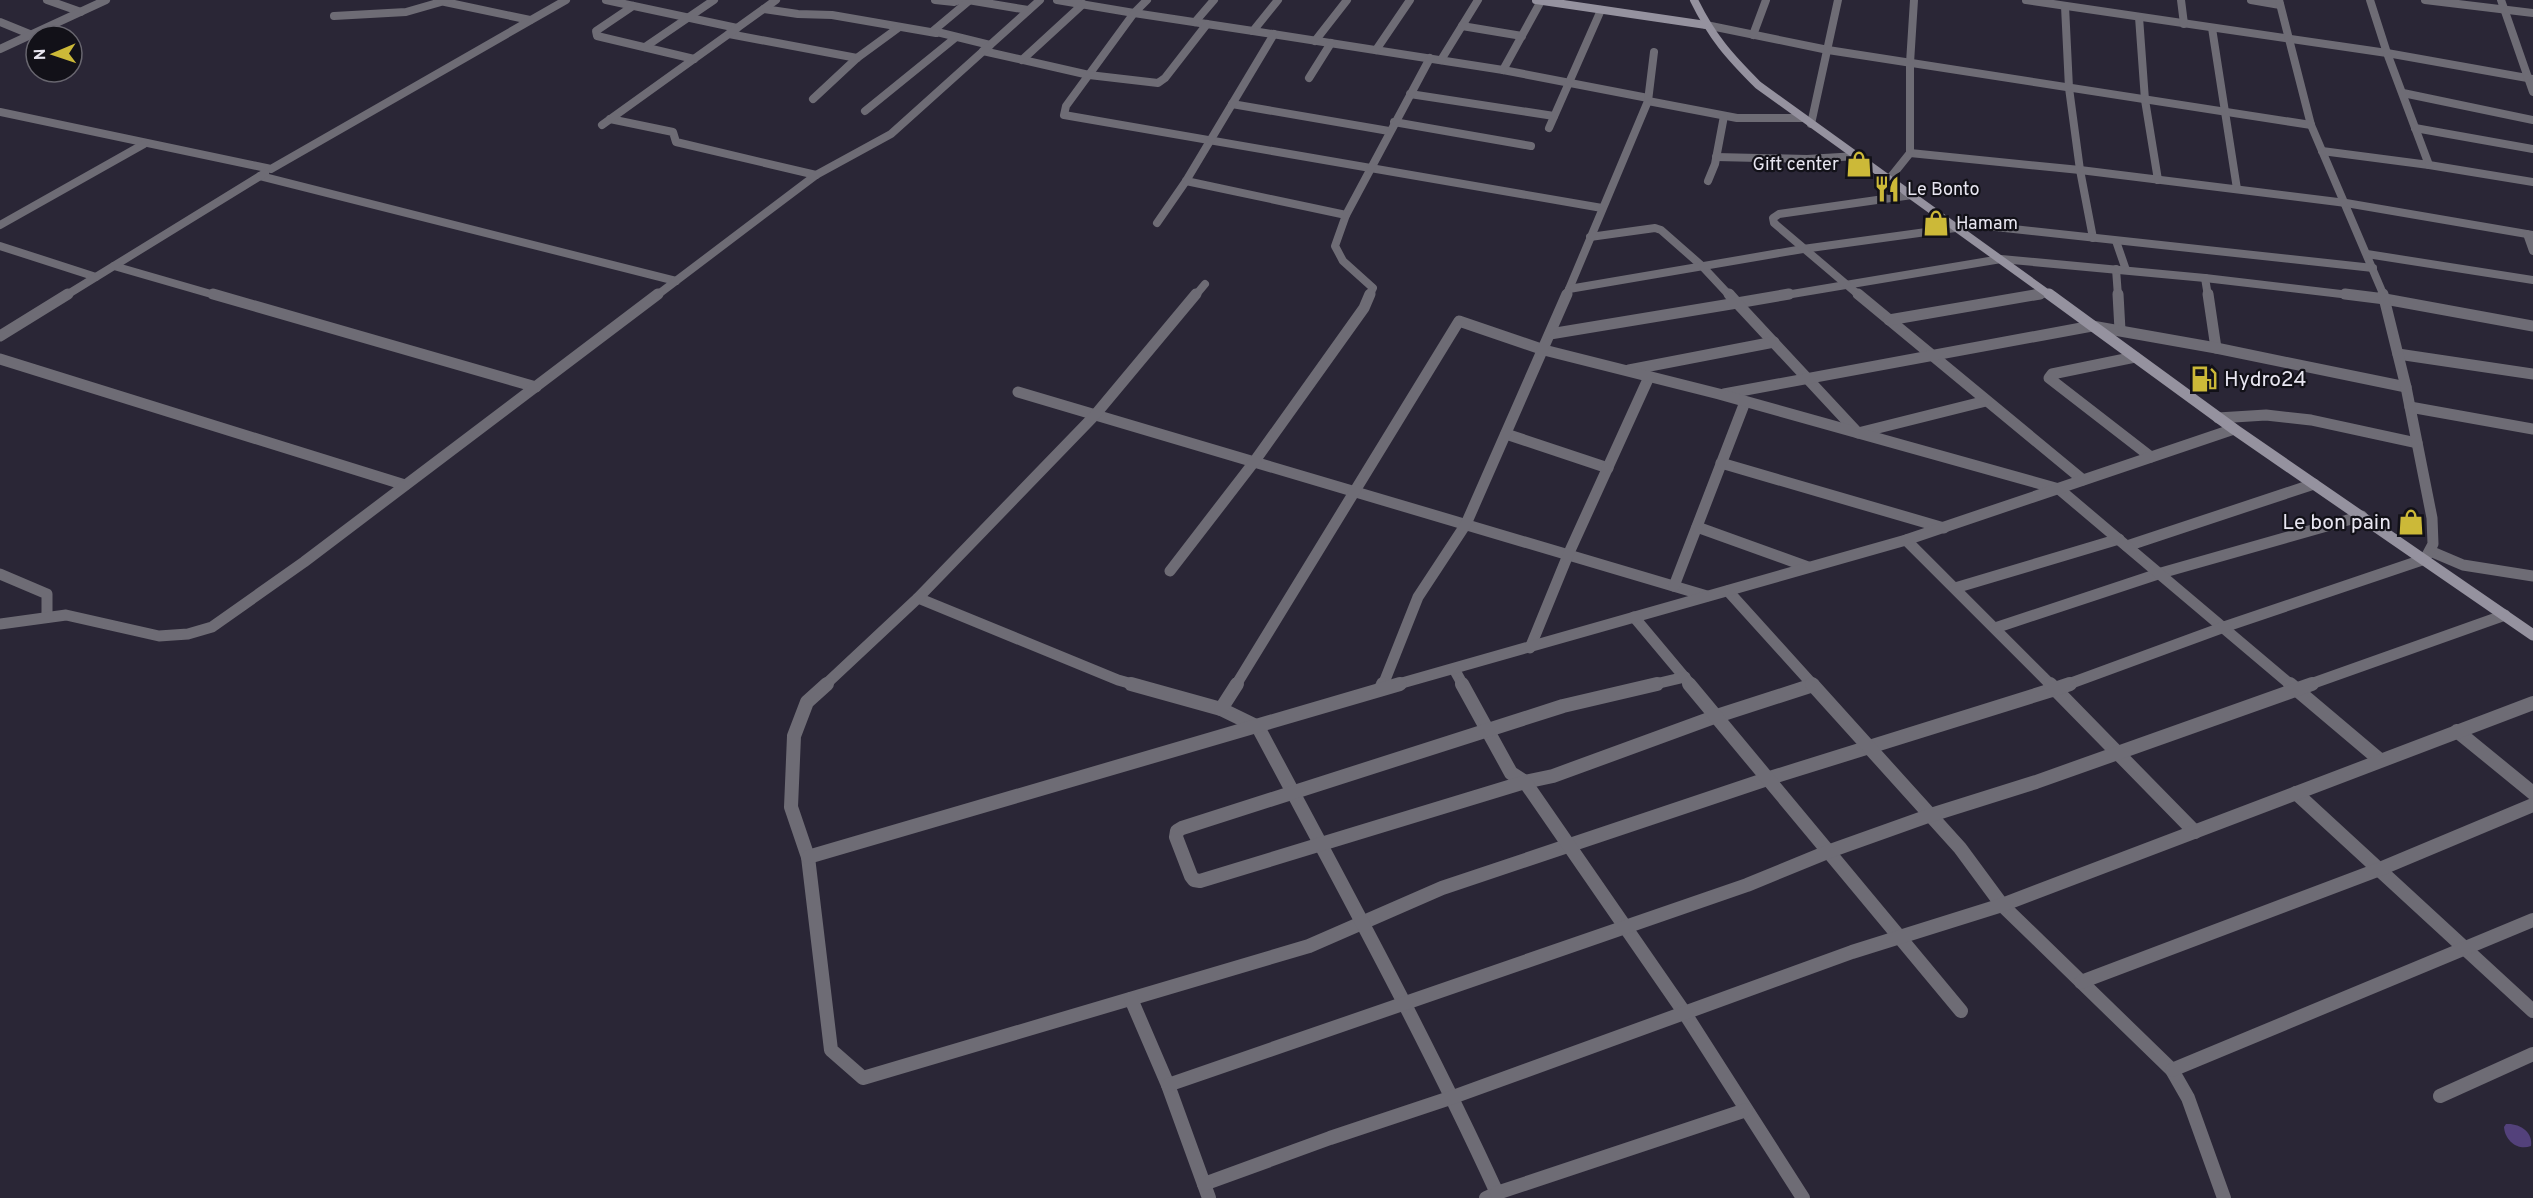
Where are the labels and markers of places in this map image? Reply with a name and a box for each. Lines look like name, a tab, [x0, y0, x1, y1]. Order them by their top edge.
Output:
shop icon: Gift center	[1844, 149, 1874, 179]
place label: Gift center	[1753, 154, 1839, 177]
restaurant icon: Le Bonto	[1872, 174, 1902, 204]
place label: Le Bonto	[1907, 179, 1979, 202]
shop icon: Hamam	[1921, 208, 1951, 238]
place label: Hamam	[1956, 213, 2018, 236]
fuel station icon: Hydro24	[2189, 364, 2219, 394]
place label: Hydro24	[2224, 367, 2307, 394]
shop icon: Le bon pain	[2396, 507, 2426, 537]
place label: Le bon pain	[2282, 510, 2391, 537]

